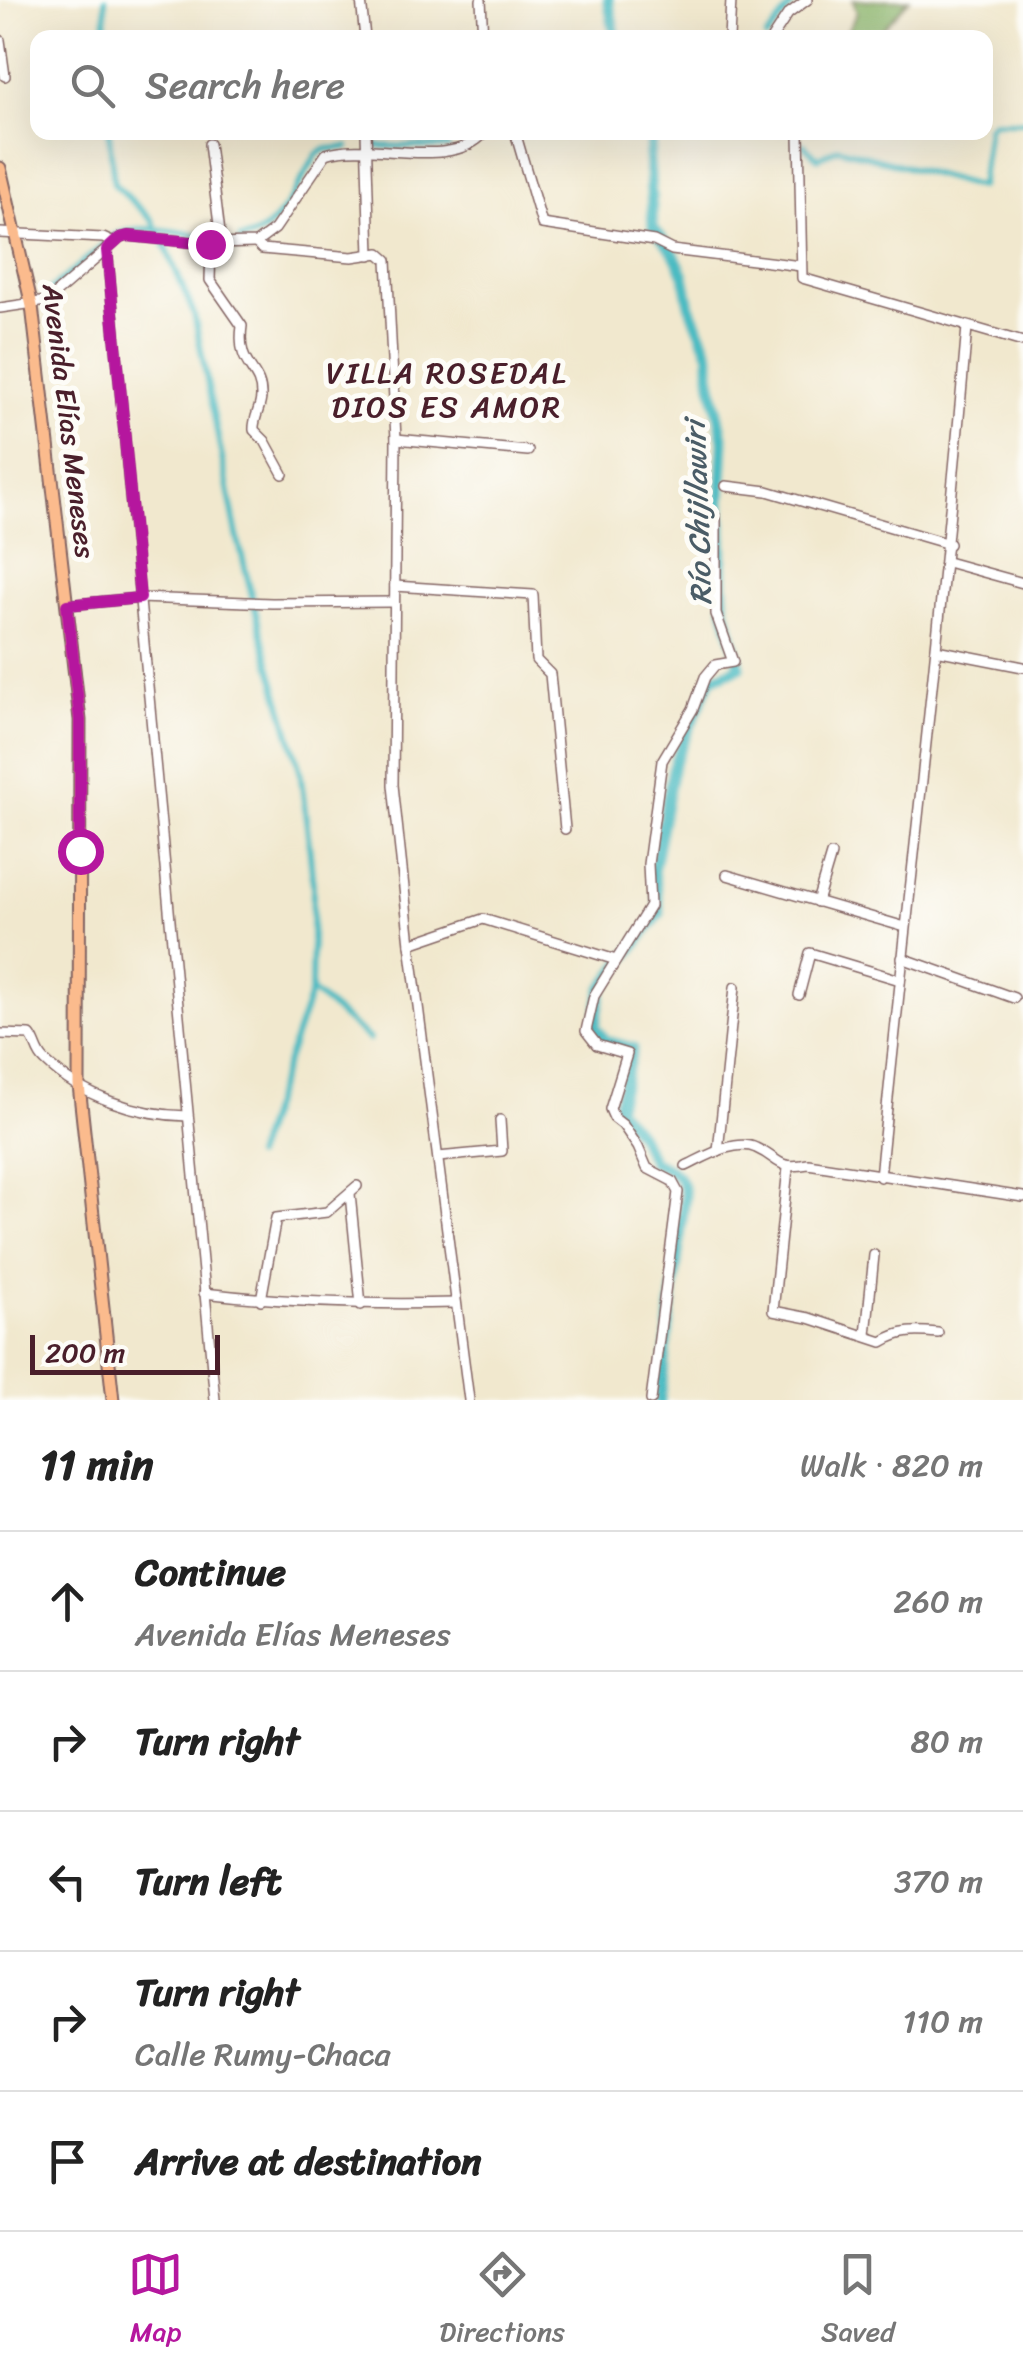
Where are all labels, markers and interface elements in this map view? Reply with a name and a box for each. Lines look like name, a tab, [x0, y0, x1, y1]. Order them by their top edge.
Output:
search box	[30, 30, 993, 140]
text: Search here	[145, 52, 345, 119]
icon: search	[65, 58, 120, 113]
route end	[188, 222, 234, 268]
street label: Avenida Elías Meneses	[28, 280, 110, 561]
district label: VILLA ROSEDAL DIOS ES AMOR	[326, 346, 568, 434]
water label: Río Chijllawiri	[668, 415, 728, 606]
route start	[58, 829, 104, 875]
text: 200 m	[45, 1328, 125, 1377]
scale bar	[30, 1330, 220, 1374]
text: 11 min	[40, 1428, 153, 1502]
text: Walk · 820 m	[800, 1437, 983, 1494]
text: Continue	[135, 1539, 286, 1606]
text: 260 m	[893, 1573, 983, 1630]
icon: ahead	[40, 1574, 95, 1629]
text: Avenida Elías Meneses	[135, 1606, 451, 1663]
text: Turn right	[135, 1708, 300, 1775]
text: 80 m	[911, 1713, 983, 1770]
icon: right	[40, 1714, 95, 1769]
text: Turn left	[135, 1848, 281, 1915]
text: 370 m	[894, 1853, 983, 1910]
icon: left	[40, 1854, 95, 1909]
text: Turn right	[135, 1959, 300, 2026]
text: 110 m	[902, 1993, 983, 2050]
icon: right	[40, 1994, 95, 2049]
text: Calle Rumy-Chaca	[135, 2026, 391, 2083]
text: Arrive at destination	[135, 2128, 482, 2195]
icon: arrive	[40, 2134, 95, 2189]
tab: Map	[128, 2247, 183, 2356]
tab: Directions	[439, 2247, 565, 2356]
tab: Saved	[821, 2247, 895, 2356]

